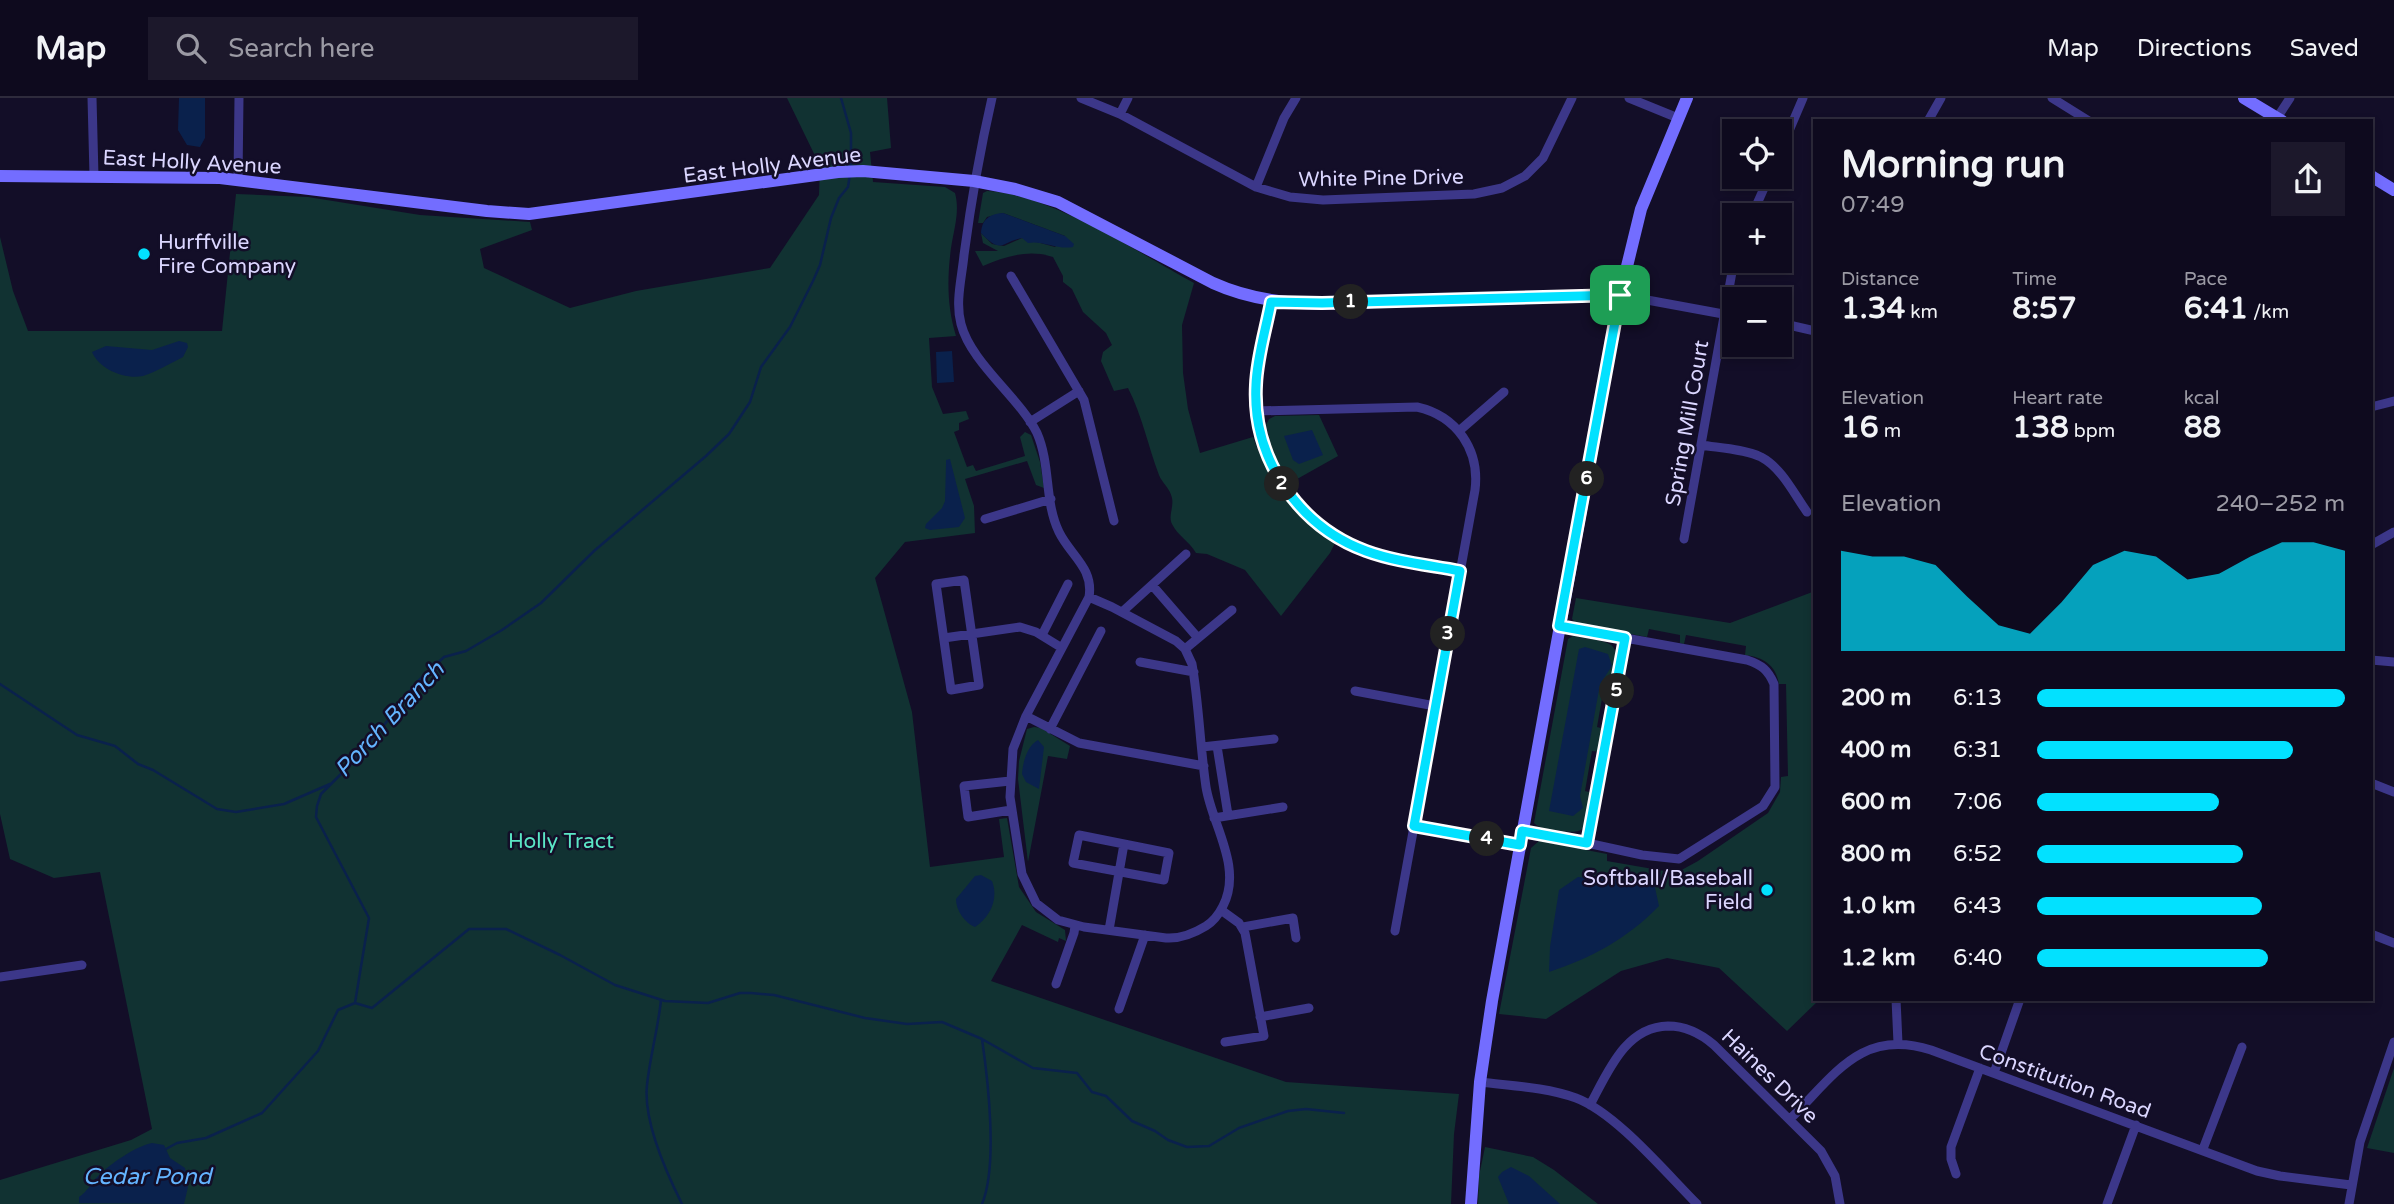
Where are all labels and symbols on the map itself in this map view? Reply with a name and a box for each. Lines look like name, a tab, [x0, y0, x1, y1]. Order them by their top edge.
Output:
street label: East Holly Avenue	[682, 142, 863, 189]
street label: East Holly Avenue	[102, 145, 282, 180]
street label: White Pine Drive	[1298, 165, 1464, 192]
place label: Hurffville Fire Company	[158, 230, 296, 279]
marker: Hurffville Fire Company	[136, 246, 152, 262]
pin	[1590, 265, 1650, 325]
pin: 1	[1334, 284, 1368, 320]
street label: Spring Mill Court	[1661, 338, 1714, 508]
pin: 6	[1570, 462, 1604, 496]
pin: 2	[1264, 466, 1300, 502]
pin: 3	[1430, 616, 1466, 652]
water label: Porch Branch	[329, 655, 451, 783]
pin: 5	[1600, 674, 1634, 708]
pin: 4	[1470, 822, 1504, 856]
park label: Holly Tract	[508, 829, 614, 854]
place label: Softball/Baseball Field	[1583, 866, 1753, 915]
marker: Softball/Baseball Field	[1759, 882, 1775, 898]
street label: Haines Drive	[1716, 1024, 1823, 1129]
street label: Constitution Road	[1976, 1039, 2154, 1124]
water label: Cedar Pond	[83, 1163, 214, 1191]

